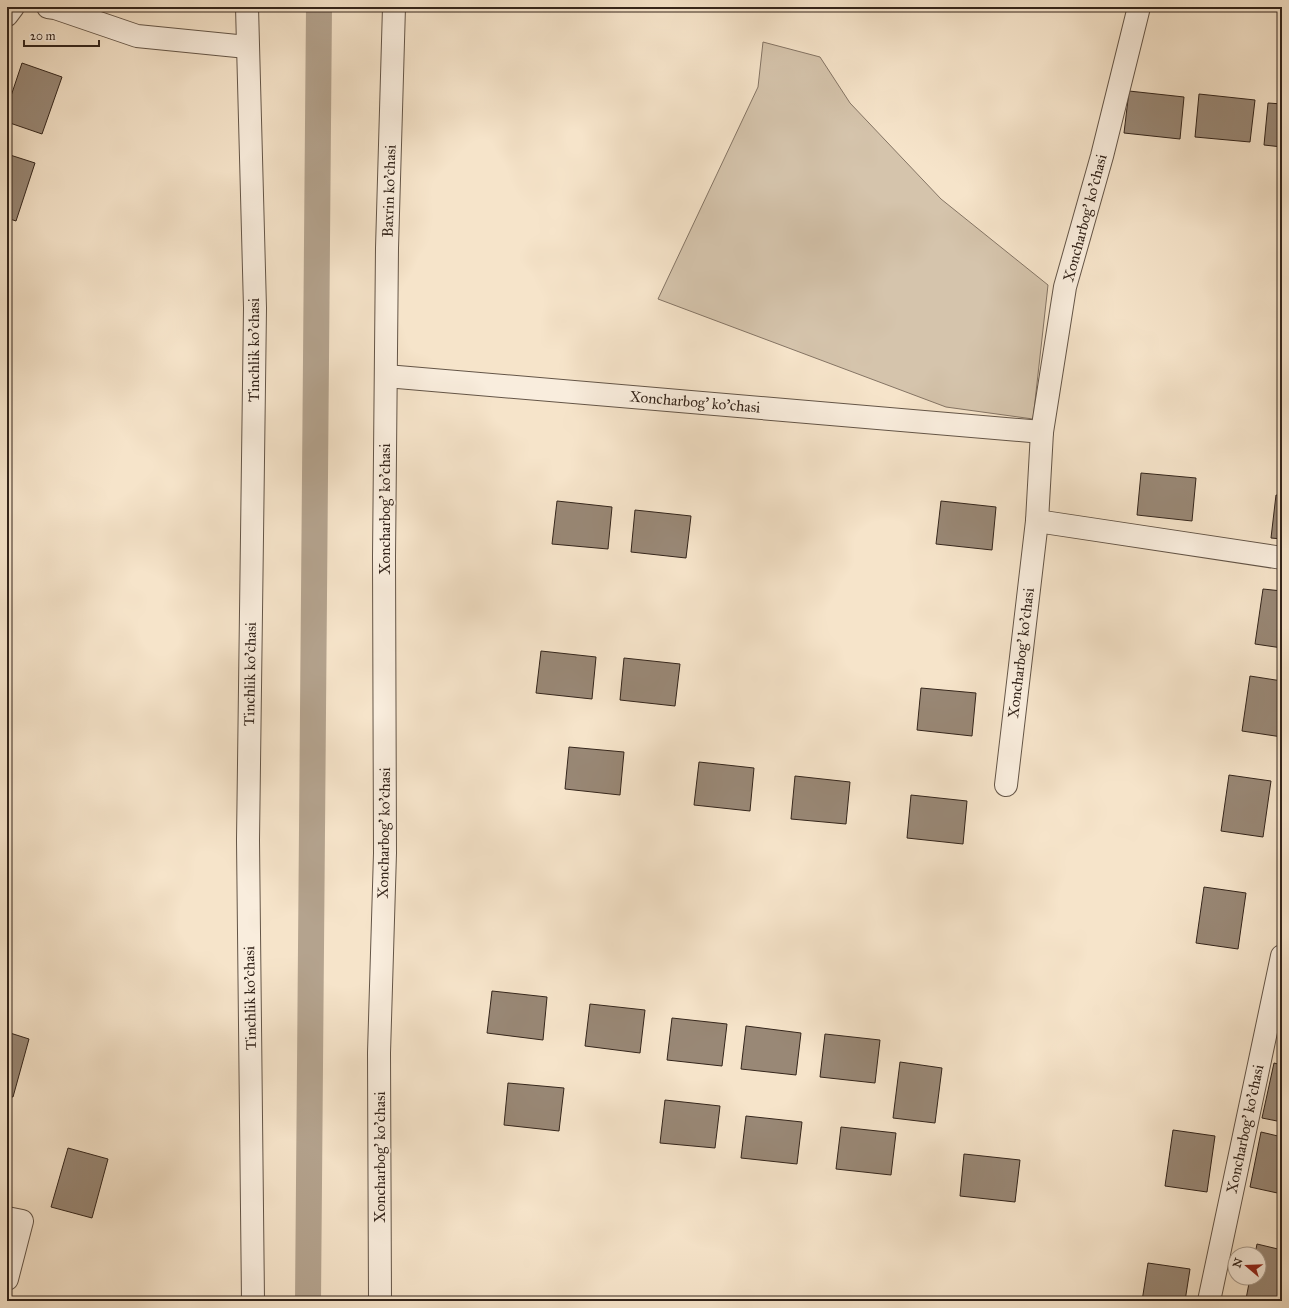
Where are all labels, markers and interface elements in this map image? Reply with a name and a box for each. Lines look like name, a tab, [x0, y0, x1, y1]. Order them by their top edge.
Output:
scale bar	[24, 22, 99, 48]
text: 20 m	[30, 29, 56, 43]
street label: Baxrin ko'chasi	[378, 144, 400, 238]
street label: Xoncharbog' ko'chasi	[1059, 152, 1111, 284]
street label: Tinchlik ko'chasi	[245, 298, 263, 402]
street label: Xoncharbog' ko'chasi	[629, 387, 761, 417]
street label: Xoncharbog' ko'chasi	[376, 443, 394, 575]
street label: Xoncharbog' ko'chasi	[1004, 587, 1038, 719]
street label: Tinchlik ko'chasi	[240, 622, 260, 726]
street label: Xoncharbog' ko'chasi	[374, 767, 394, 899]
street label: Tinchlik ko'chasi	[240, 946, 260, 1050]
street label: Xoncharbog' ko'chasi	[1223, 1063, 1267, 1195]
street label: Xoncharbog' ko'chasi	[371, 1091, 389, 1223]
north arrow	[1227, 1246, 1267, 1286]
text: N	[1230, 1256, 1246, 1269]

